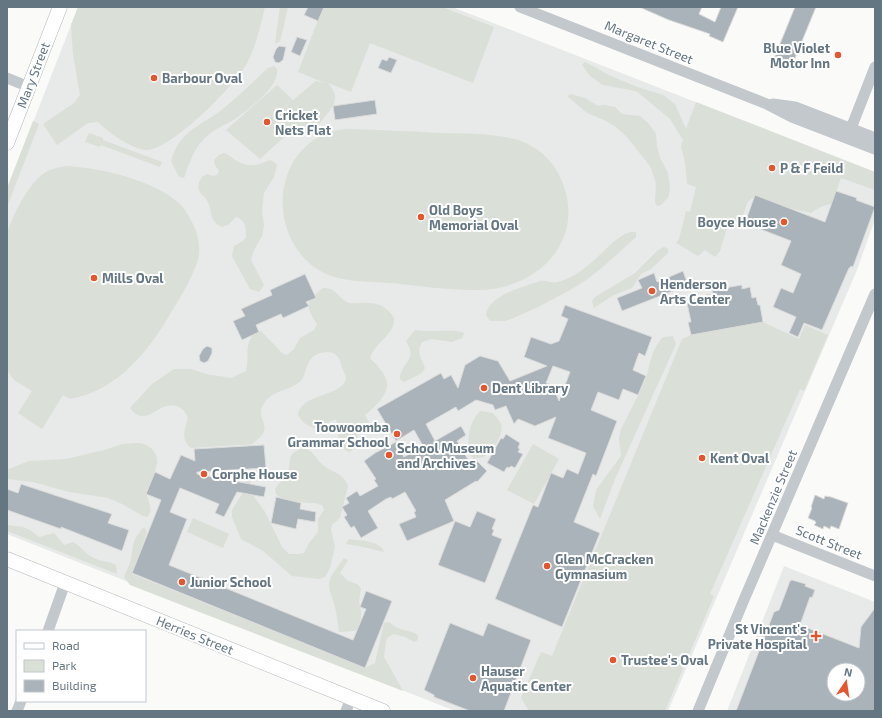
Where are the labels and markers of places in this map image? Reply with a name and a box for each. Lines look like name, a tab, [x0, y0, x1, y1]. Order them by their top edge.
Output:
place label: Blue Violet Motor Inn	[763, 40, 831, 71]
marker: Blue Violet Motor Inn	[833, 50, 843, 60]
place label: Barbour Oval	[162, 70, 243, 86]
marker: Barbour Oval	[149, 73, 159, 83]
place label: Cricket Nets Flat	[275, 107, 332, 138]
marker: Cricket Nets Flat	[262, 117, 272, 127]
place label: P & F Feild	[780, 160, 843, 176]
marker: P & F Feild	[767, 163, 777, 173]
place label: Old Boys Memorial Oval	[429, 202, 519, 233]
marker: Old Boys Memorial Oval	[416, 212, 426, 222]
place label: Boyce House	[698, 214, 776, 230]
marker: Boyce House	[779, 217, 789, 227]
place label: Mills Oval	[102, 270, 164, 286]
marker: Mills Oval	[89, 273, 99, 283]
place label: Henderson Arts Center	[660, 276, 731, 307]
marker: Henderson Arts Center	[647, 286, 657, 296]
place label: Dent Library	[492, 380, 569, 396]
marker: Dent Library	[479, 383, 489, 393]
place label: Toowoomba Grammar School	[288, 419, 390, 450]
marker: Toowoomba Grammar School	[392, 429, 402, 439]
place label: School Museum and Archives	[397, 440, 494, 471]
marker: School Museum and Archives	[384, 450, 394, 460]
place label: Kent Oval	[710, 450, 770, 466]
marker: Kent Oval	[697, 453, 707, 463]
place label: Corphe House	[212, 466, 297, 482]
marker: Corphe House	[199, 469, 209, 479]
place label: Glen McCracken Gymnasium	[555, 551, 654, 582]
marker: Glen McCracken Gymnasium	[542, 561, 552, 571]
place label: Junior School	[190, 574, 272, 590]
marker: Junior School	[177, 577, 187, 587]
place label: St Vincent's Private Hospital	[708, 621, 808, 652]
marker: St Vincent's Private Hospital	[810, 630, 822, 642]
place label: Trustee's Oval	[621, 652, 709, 668]
marker: Trustee's Oval	[608, 655, 618, 665]
place label: Hauser Aquatic Center	[481, 663, 572, 694]
marker: Hauser Aquatic Center	[468, 673, 478, 683]

